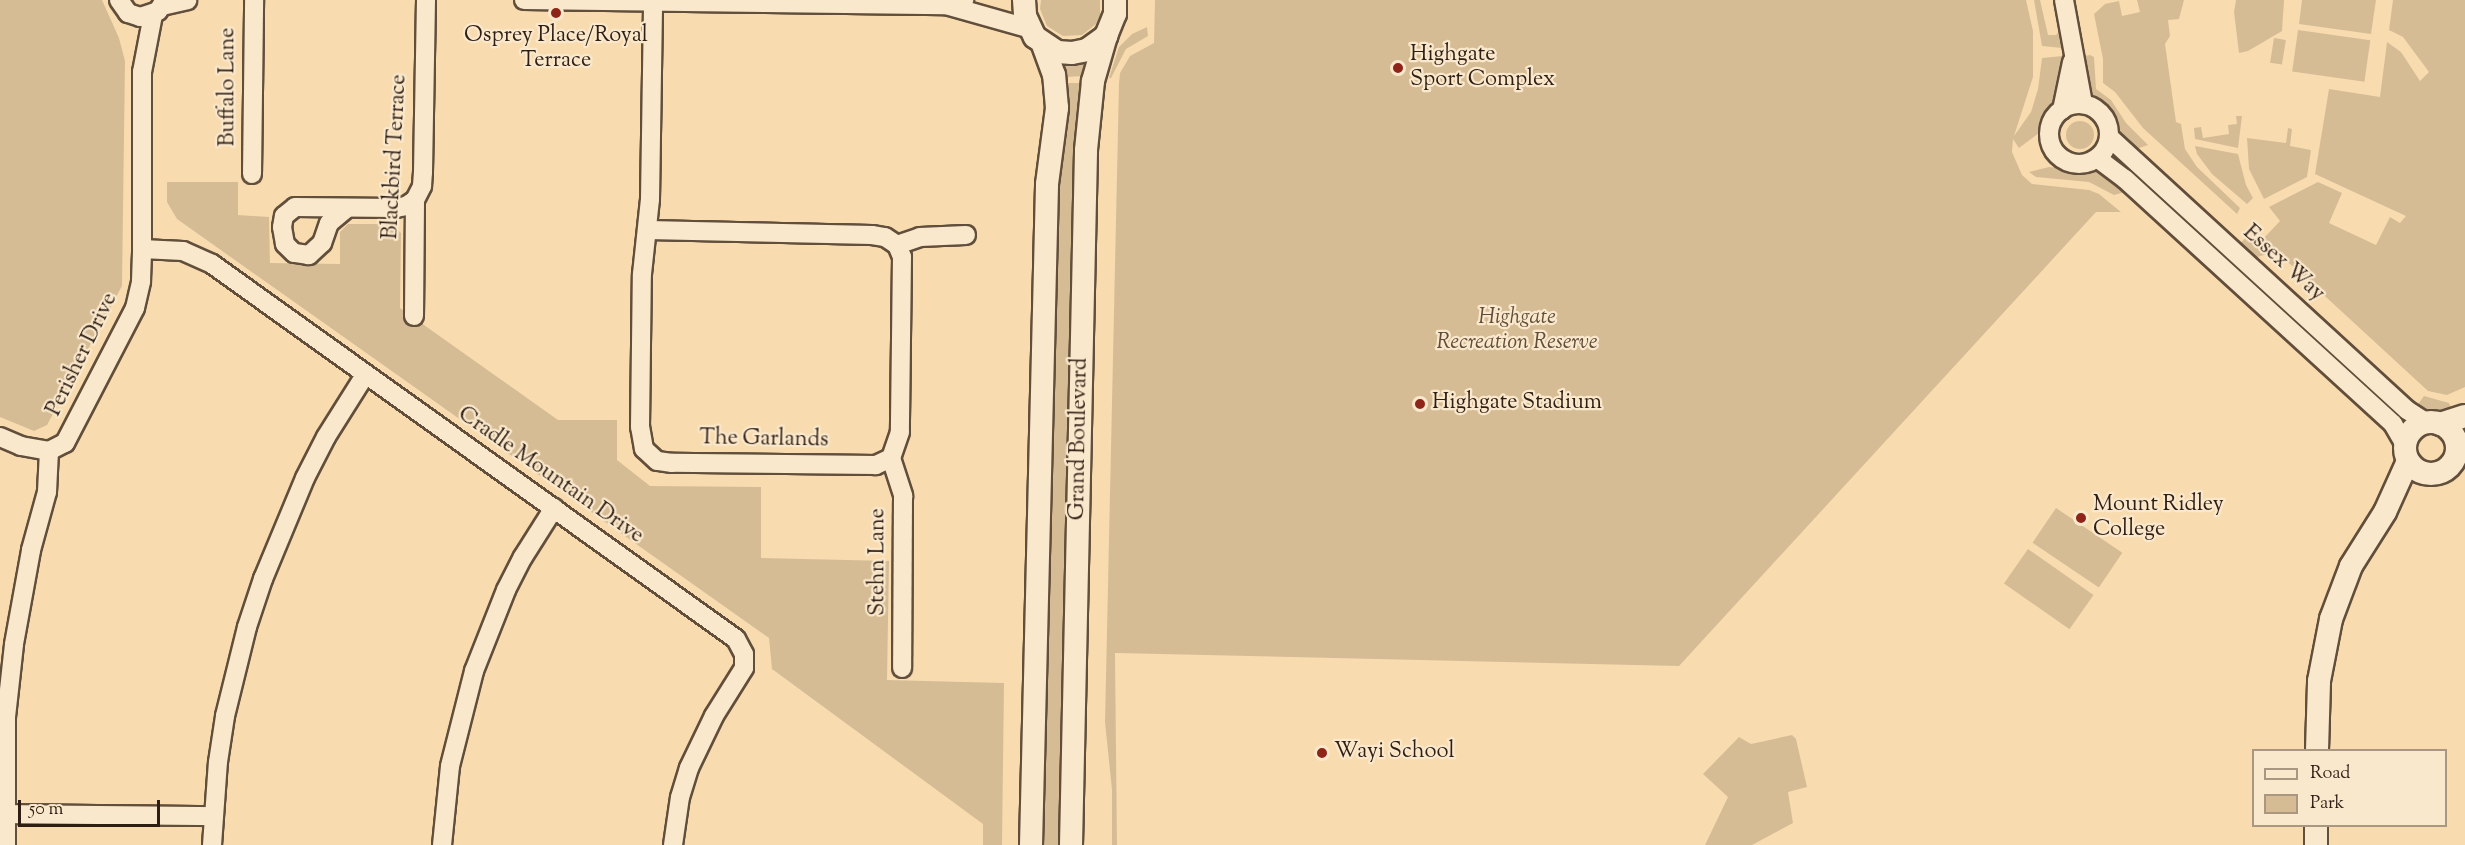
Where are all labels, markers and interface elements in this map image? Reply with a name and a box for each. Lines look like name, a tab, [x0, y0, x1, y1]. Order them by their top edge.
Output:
marker: Osprey Place/Royal Terrace	[549, 6, 563, 20]
place label: Osprey Place/Royal Terrace	[464, 23, 648, 74]
street label: Buffalo Lane	[216, 27, 242, 147]
place label: Highgate Sport Complex	[1410, 42, 1555, 94]
marker: Highgate Sport Complex	[1391, 61, 1405, 75]
street label: Blackbird Terrace	[378, 74, 414, 240]
street label: Essex Way	[2237, 220, 2329, 308]
street label: Perisher Drive	[42, 289, 124, 421]
park label: Highgate Recreation Reserve	[1436, 305, 1598, 356]
street label: Grand Boulevard	[1065, 357, 1095, 521]
place label: Highgate Stadium	[1432, 391, 1602, 417]
marker: Highgate Stadium	[1413, 397, 1427, 411]
street label: Cradle Mountain Drive	[452, 402, 648, 550]
street label: The Garlands	[699, 426, 829, 454]
place label: Mount Ridley College	[2093, 492, 2224, 544]
street label: Stehn Lane	[866, 508, 892, 616]
marker: Mount Ridley College	[2074, 511, 2088, 525]
place label: Wayi School	[1334, 740, 1455, 766]
marker: Wayi School	[1315, 746, 1329, 760]
legend	[2252, 749, 2447, 827]
text: Road	[2310, 761, 2350, 787]
scale bar	[21, 788, 164, 826]
text: Park	[2310, 791, 2344, 817]
text: 50 m	[29, 797, 63, 823]

